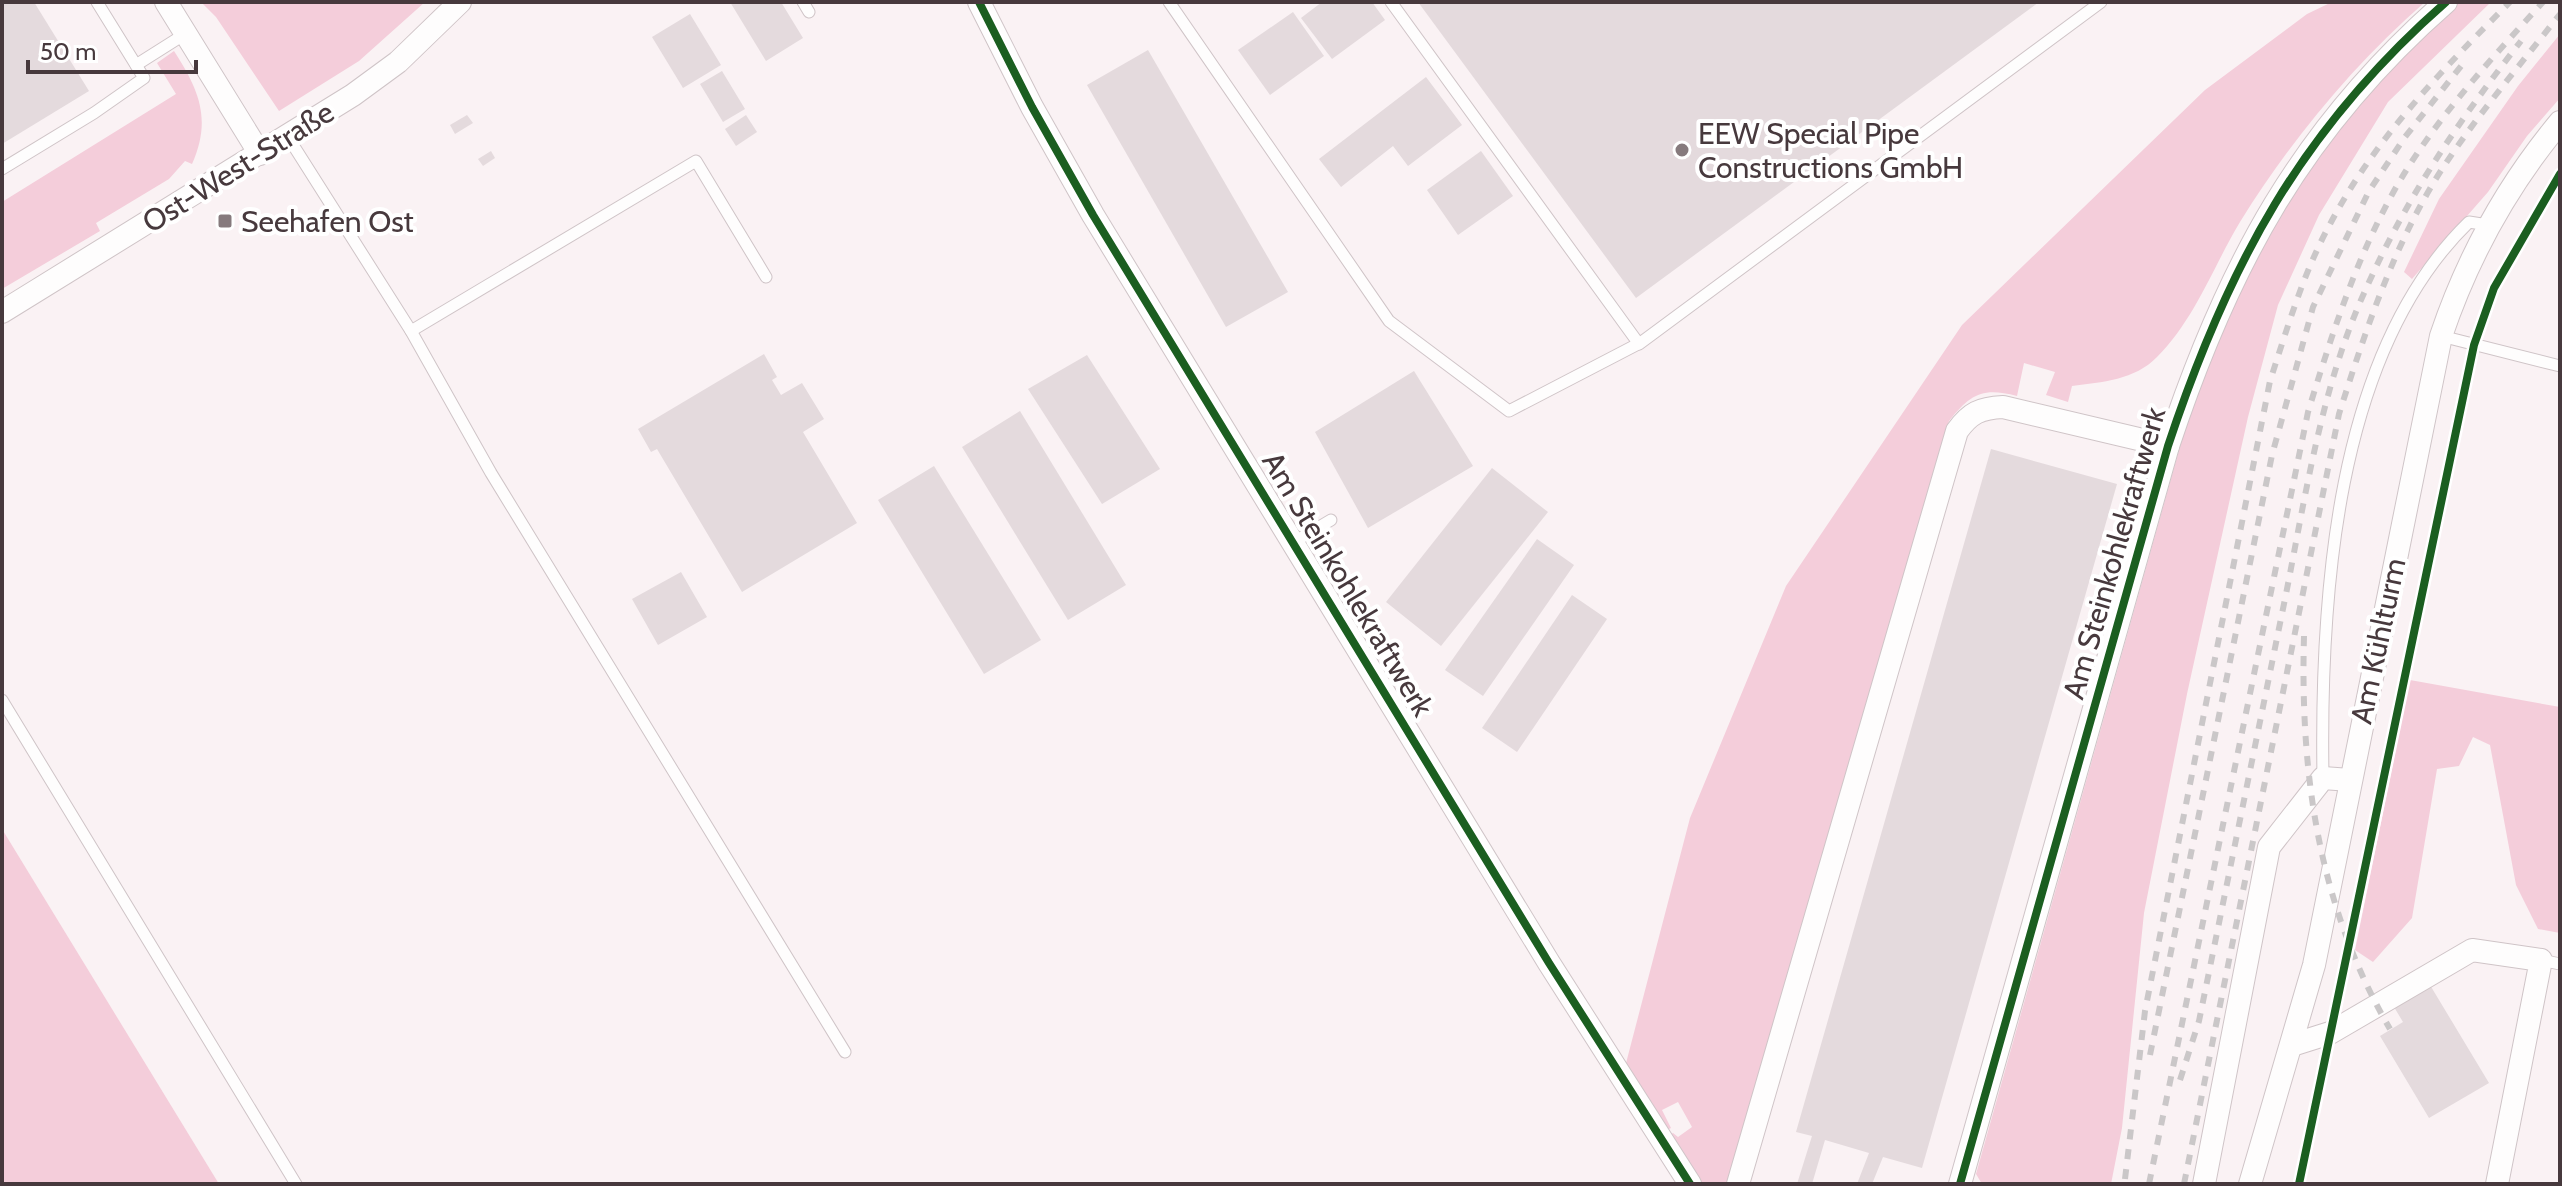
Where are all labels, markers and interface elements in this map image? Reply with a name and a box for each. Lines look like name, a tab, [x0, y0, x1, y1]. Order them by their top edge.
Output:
scale bar	[28, 24, 196, 74]
text: 50 m	[40, 37, 96, 66]
street label: Ost-West-Straße	[135, 93, 341, 241]
place label: EEW Special Pipe Constructions GmbH	[1698, 115, 1963, 186]
marker: EEW Special Pipe Constructions GmbH	[1673, 141, 1691, 159]
place label: Seehafen Ost	[241, 203, 414, 240]
marker: Seehafen Ost	[216, 212, 234, 230]
street label: Am Steinkohlekraftwerk	[2055, 402, 2174, 703]
street label: Am Steinkohlekraftwerk	[1254, 445, 1442, 723]
street label: Am Kühlturm	[2342, 555, 2414, 727]

